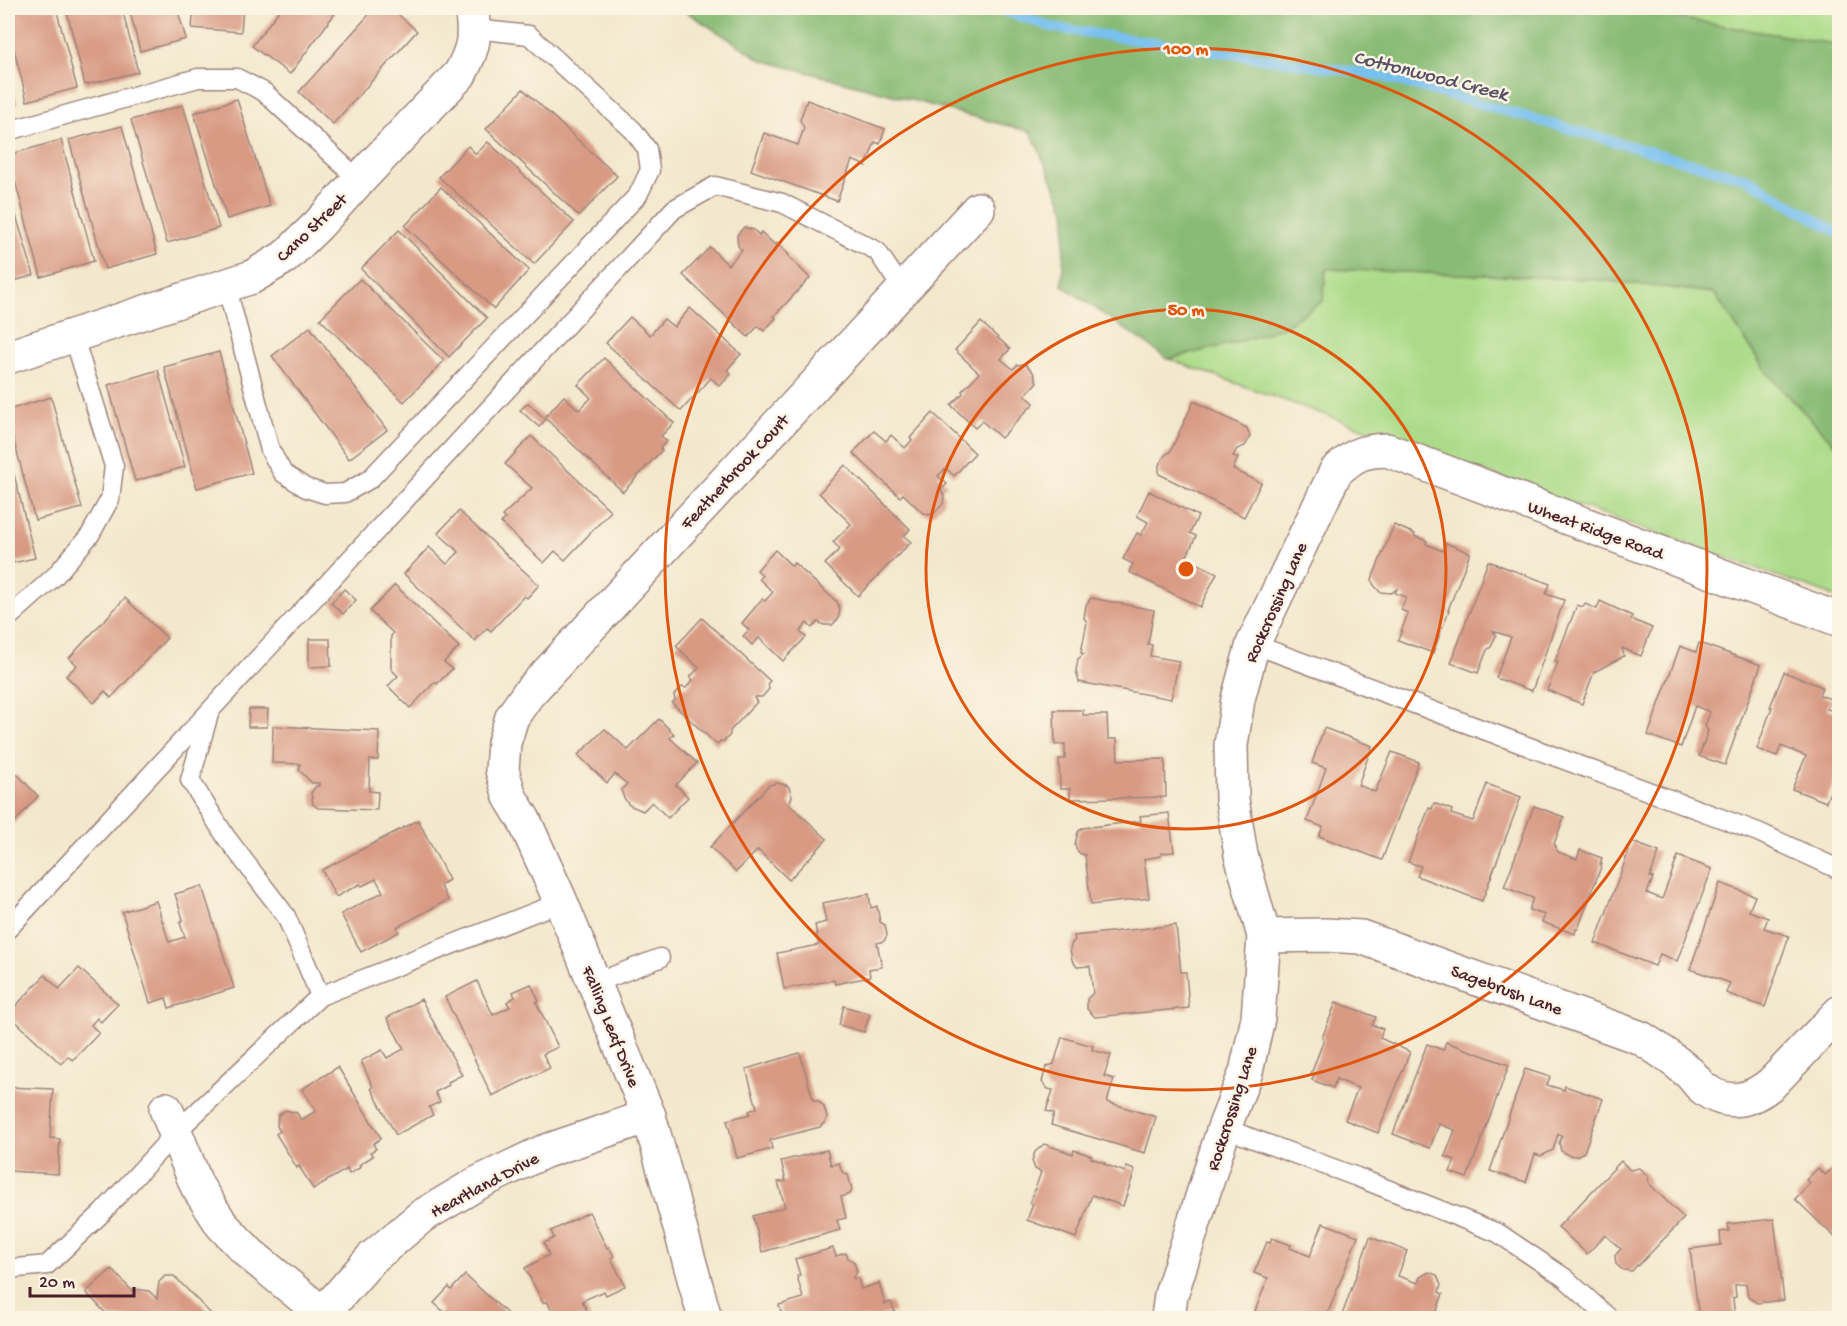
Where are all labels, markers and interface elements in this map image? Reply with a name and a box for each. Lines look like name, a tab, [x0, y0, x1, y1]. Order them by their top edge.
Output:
text: 100 m	[1163, 40, 1209, 61]
water label: Cottonwood Creek	[1351, 47, 1511, 108]
street label: Cano Street	[273, 189, 354, 268]
text: 50 m	[1168, 301, 1205, 322]
street label: Featherbrook Court	[677, 410, 796, 535]
street label: Wheat Ridge Road	[1524, 497, 1667, 566]
street label: Rockcrossing Lane	[1241, 539, 1313, 666]
centre of rings	[1176, 559, 1196, 579]
street label: Sagebrush Lane	[1447, 961, 1565, 1021]
street label: Falling Leaf Drive	[575, 962, 644, 1091]
street label: Rockcrossing Lane	[1203, 1043, 1264, 1174]
street label: Heartland Drive	[427, 1148, 544, 1224]
scale bar	[30, 1260, 134, 1298]
text: 20 m	[39, 1273, 75, 1294]

